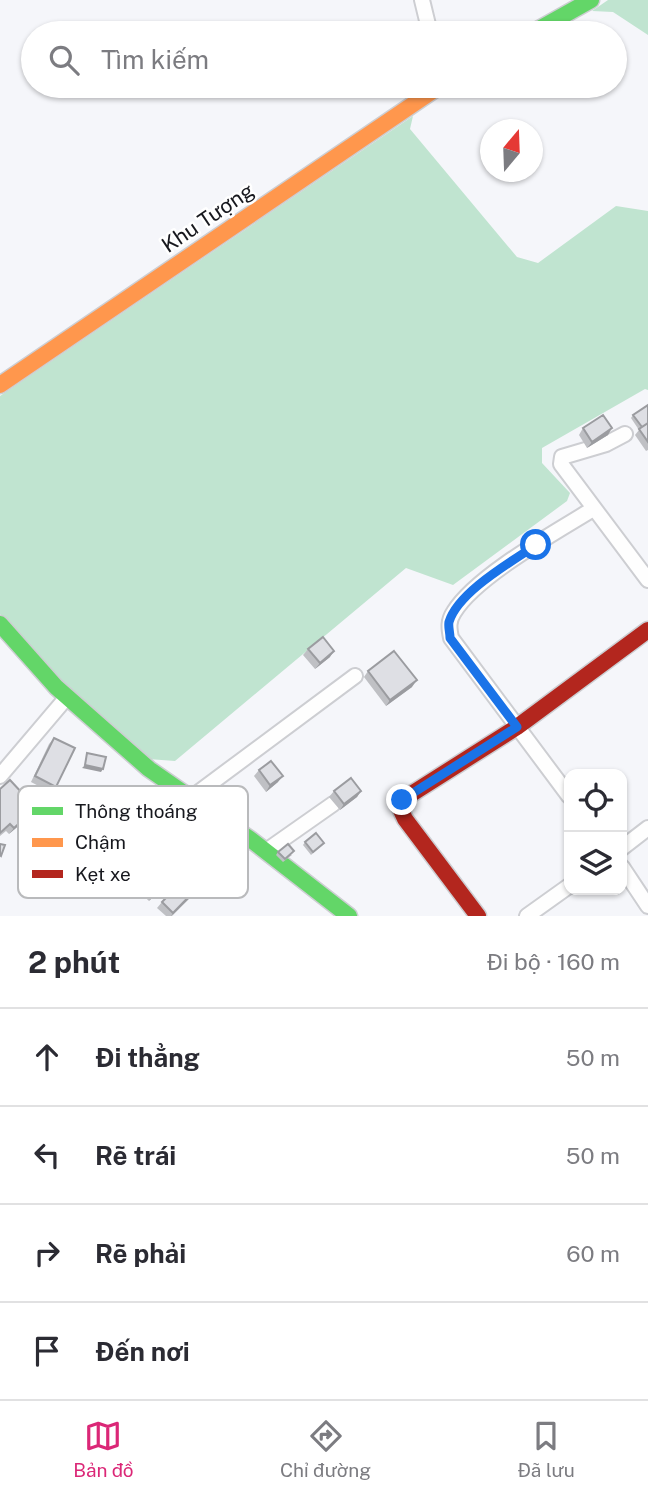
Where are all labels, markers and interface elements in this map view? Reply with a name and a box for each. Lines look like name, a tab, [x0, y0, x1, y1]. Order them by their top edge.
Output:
search box	[21, 21, 627, 98]
icon: search	[45, 41, 83, 79]
text: Tìm kiếm	[101, 44, 209, 75]
north arrow	[480, 119, 543, 182]
street label: Khu Tượng	[157, 178, 259, 258]
route start	[520, 529, 551, 560]
map controls	[564, 769, 627, 895]
button: locate	[564, 769, 627, 832]
route end	[386, 784, 417, 815]
legend	[18, 786, 248, 898]
text: Thông thoáng	[75, 800, 198, 822]
text: Chậm	[75, 831, 126, 853]
button: layers	[564, 832, 627, 895]
text: Kẹt xe	[75, 863, 131, 885]
text: 2 phút	[28, 944, 120, 980]
text: Đi bộ · 160 m	[486, 948, 620, 975]
icon: ahead	[28, 1038, 66, 1076]
text: Đi thẳng	[95, 1042, 200, 1073]
text: 50 m	[566, 1044, 620, 1071]
icon: left	[28, 1136, 66, 1174]
text: Rẽ trái	[95, 1140, 176, 1171]
text: 50 m	[566, 1142, 620, 1169]
icon: right	[28, 1234, 66, 1272]
text: Rẽ phải	[95, 1238, 186, 1269]
text: 60 m	[566, 1240, 620, 1267]
icon: arrive	[28, 1332, 66, 1370]
text: Đến nơi	[95, 1336, 190, 1367]
tab: Bản đồ	[73, 1417, 134, 1481]
tab: Chỉ đường	[280, 1417, 371, 1481]
tab: Đã lưu	[517, 1417, 575, 1481]

